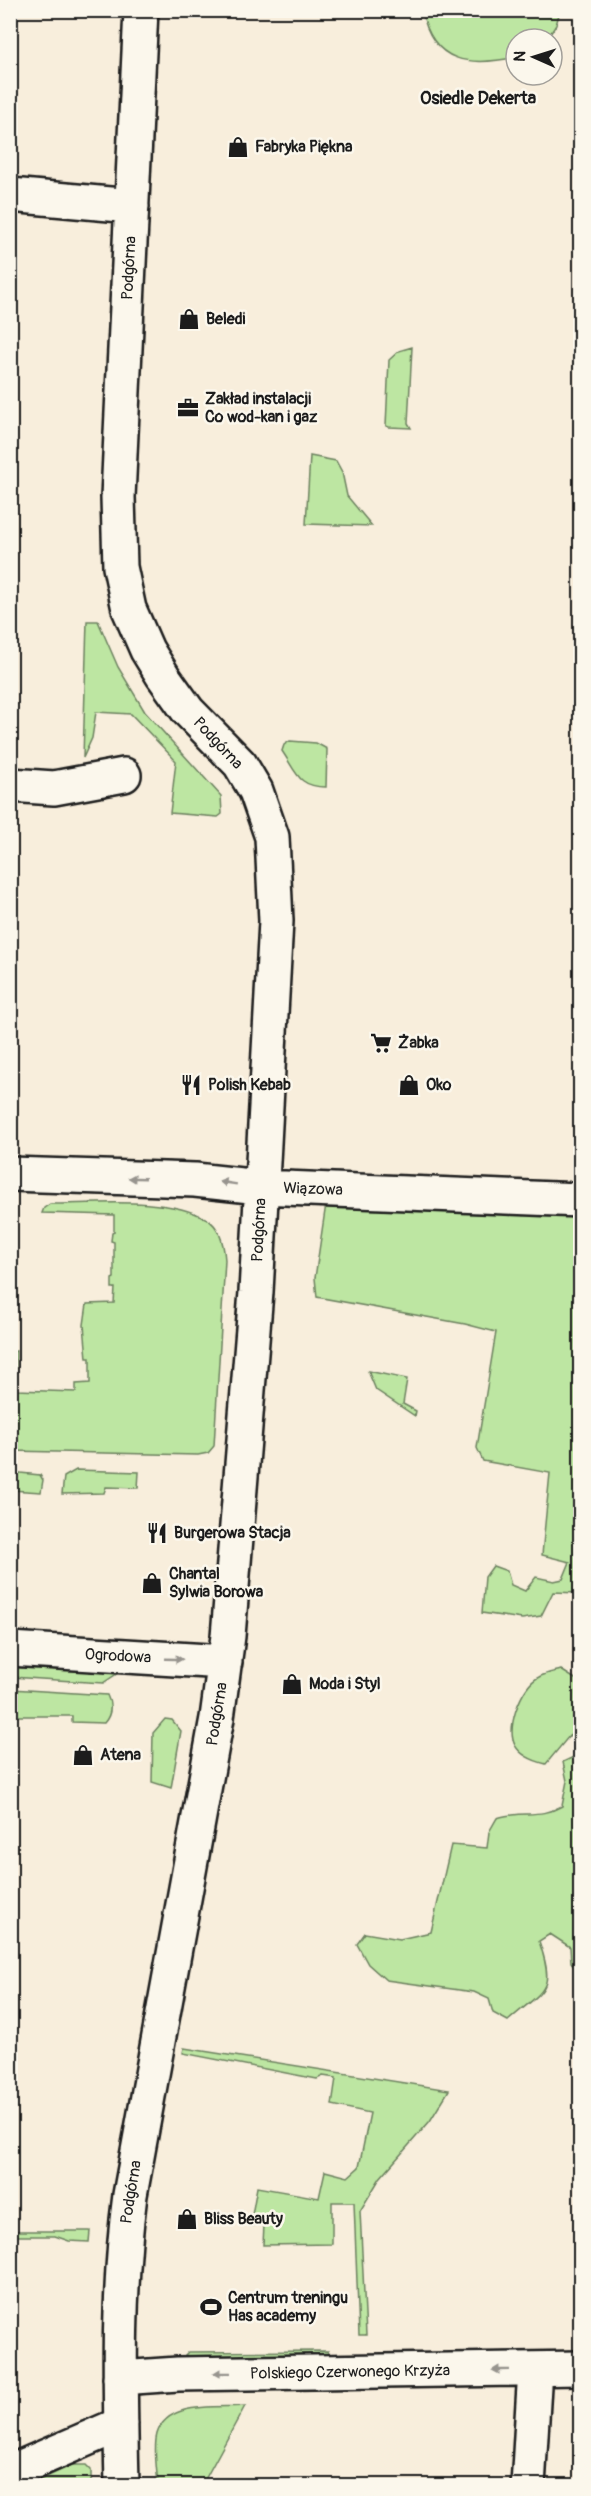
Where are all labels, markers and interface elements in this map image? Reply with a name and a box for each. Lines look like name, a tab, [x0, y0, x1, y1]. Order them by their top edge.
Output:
north arrow	[504, 27, 564, 87]
text: N	[510, 50, 530, 62]
district label: Osiedle Dekerta	[420, 87, 537, 110]
shop icon: Fabryka Piękna	[226, 135, 250, 159]
place label: Fabryka Piękna	[255, 137, 353, 157]
street label: Podgórna	[117, 235, 141, 301]
shop icon: Beledi	[177, 307, 201, 331]
place label: Beledi	[206, 309, 245, 329]
place label: Zakład instalacji Co wod-kan i gaz	[205, 389, 318, 427]
office icon: Zakład instalacji Co wod-kan i gaz	[176, 396, 200, 420]
street label: Podgórna	[189, 713, 247, 773]
supermarket icon: Żabka	[369, 1031, 393, 1055]
place label: Żabka	[398, 1033, 439, 1053]
restaurant icon: Polish Kebab	[179, 1073, 203, 1097]
shop icon: Oko	[397, 1073, 421, 1097]
place label: Polish Kebab	[208, 1075, 291, 1095]
place label: Oko	[426, 1075, 452, 1095]
one-way arrow	[127, 1173, 146, 1182]
street label: Wiązowa	[283, 1178, 343, 1200]
one-way arrow	[218, 1179, 237, 1188]
street label: Podgórna	[247, 1197, 271, 1263]
restaurant icon: Burgerowa Stacja	[145, 1521, 169, 1545]
place label: Burgerowa Stacja	[174, 1523, 291, 1543]
place label: Chantal Sylwia Borowa	[169, 1564, 264, 1602]
shop icon: Chantal Sylwia Borowa	[140, 1571, 164, 1595]
street label: Ogrodowa	[84, 1644, 152, 1668]
one-way arrow	[164, 1655, 183, 1664]
shop icon: Moda i Styl	[280, 1672, 304, 1696]
place label: Moda i Styl	[309, 1674, 381, 1694]
street label: Podgórna	[202, 1681, 232, 1747]
shop icon: Atena	[71, 1743, 95, 1767]
place label: Atena	[100, 1745, 141, 1765]
street label: Podgórna	[116, 2159, 146, 2225]
shop icon: Bliss Beauty	[175, 2207, 199, 2231]
place label: Bliss Beauty	[204, 2209, 283, 2229]
place label: Centrum treningu Has academy	[228, 2288, 348, 2326]
sports icon: Centrum treningu Has academy	[199, 2295, 223, 2319]
street label: Polskiego Czerwonego Krzyża	[250, 2360, 450, 2384]
one-way arrow	[492, 2365, 511, 2375]
one-way arrow	[213, 2368, 232, 2378]

